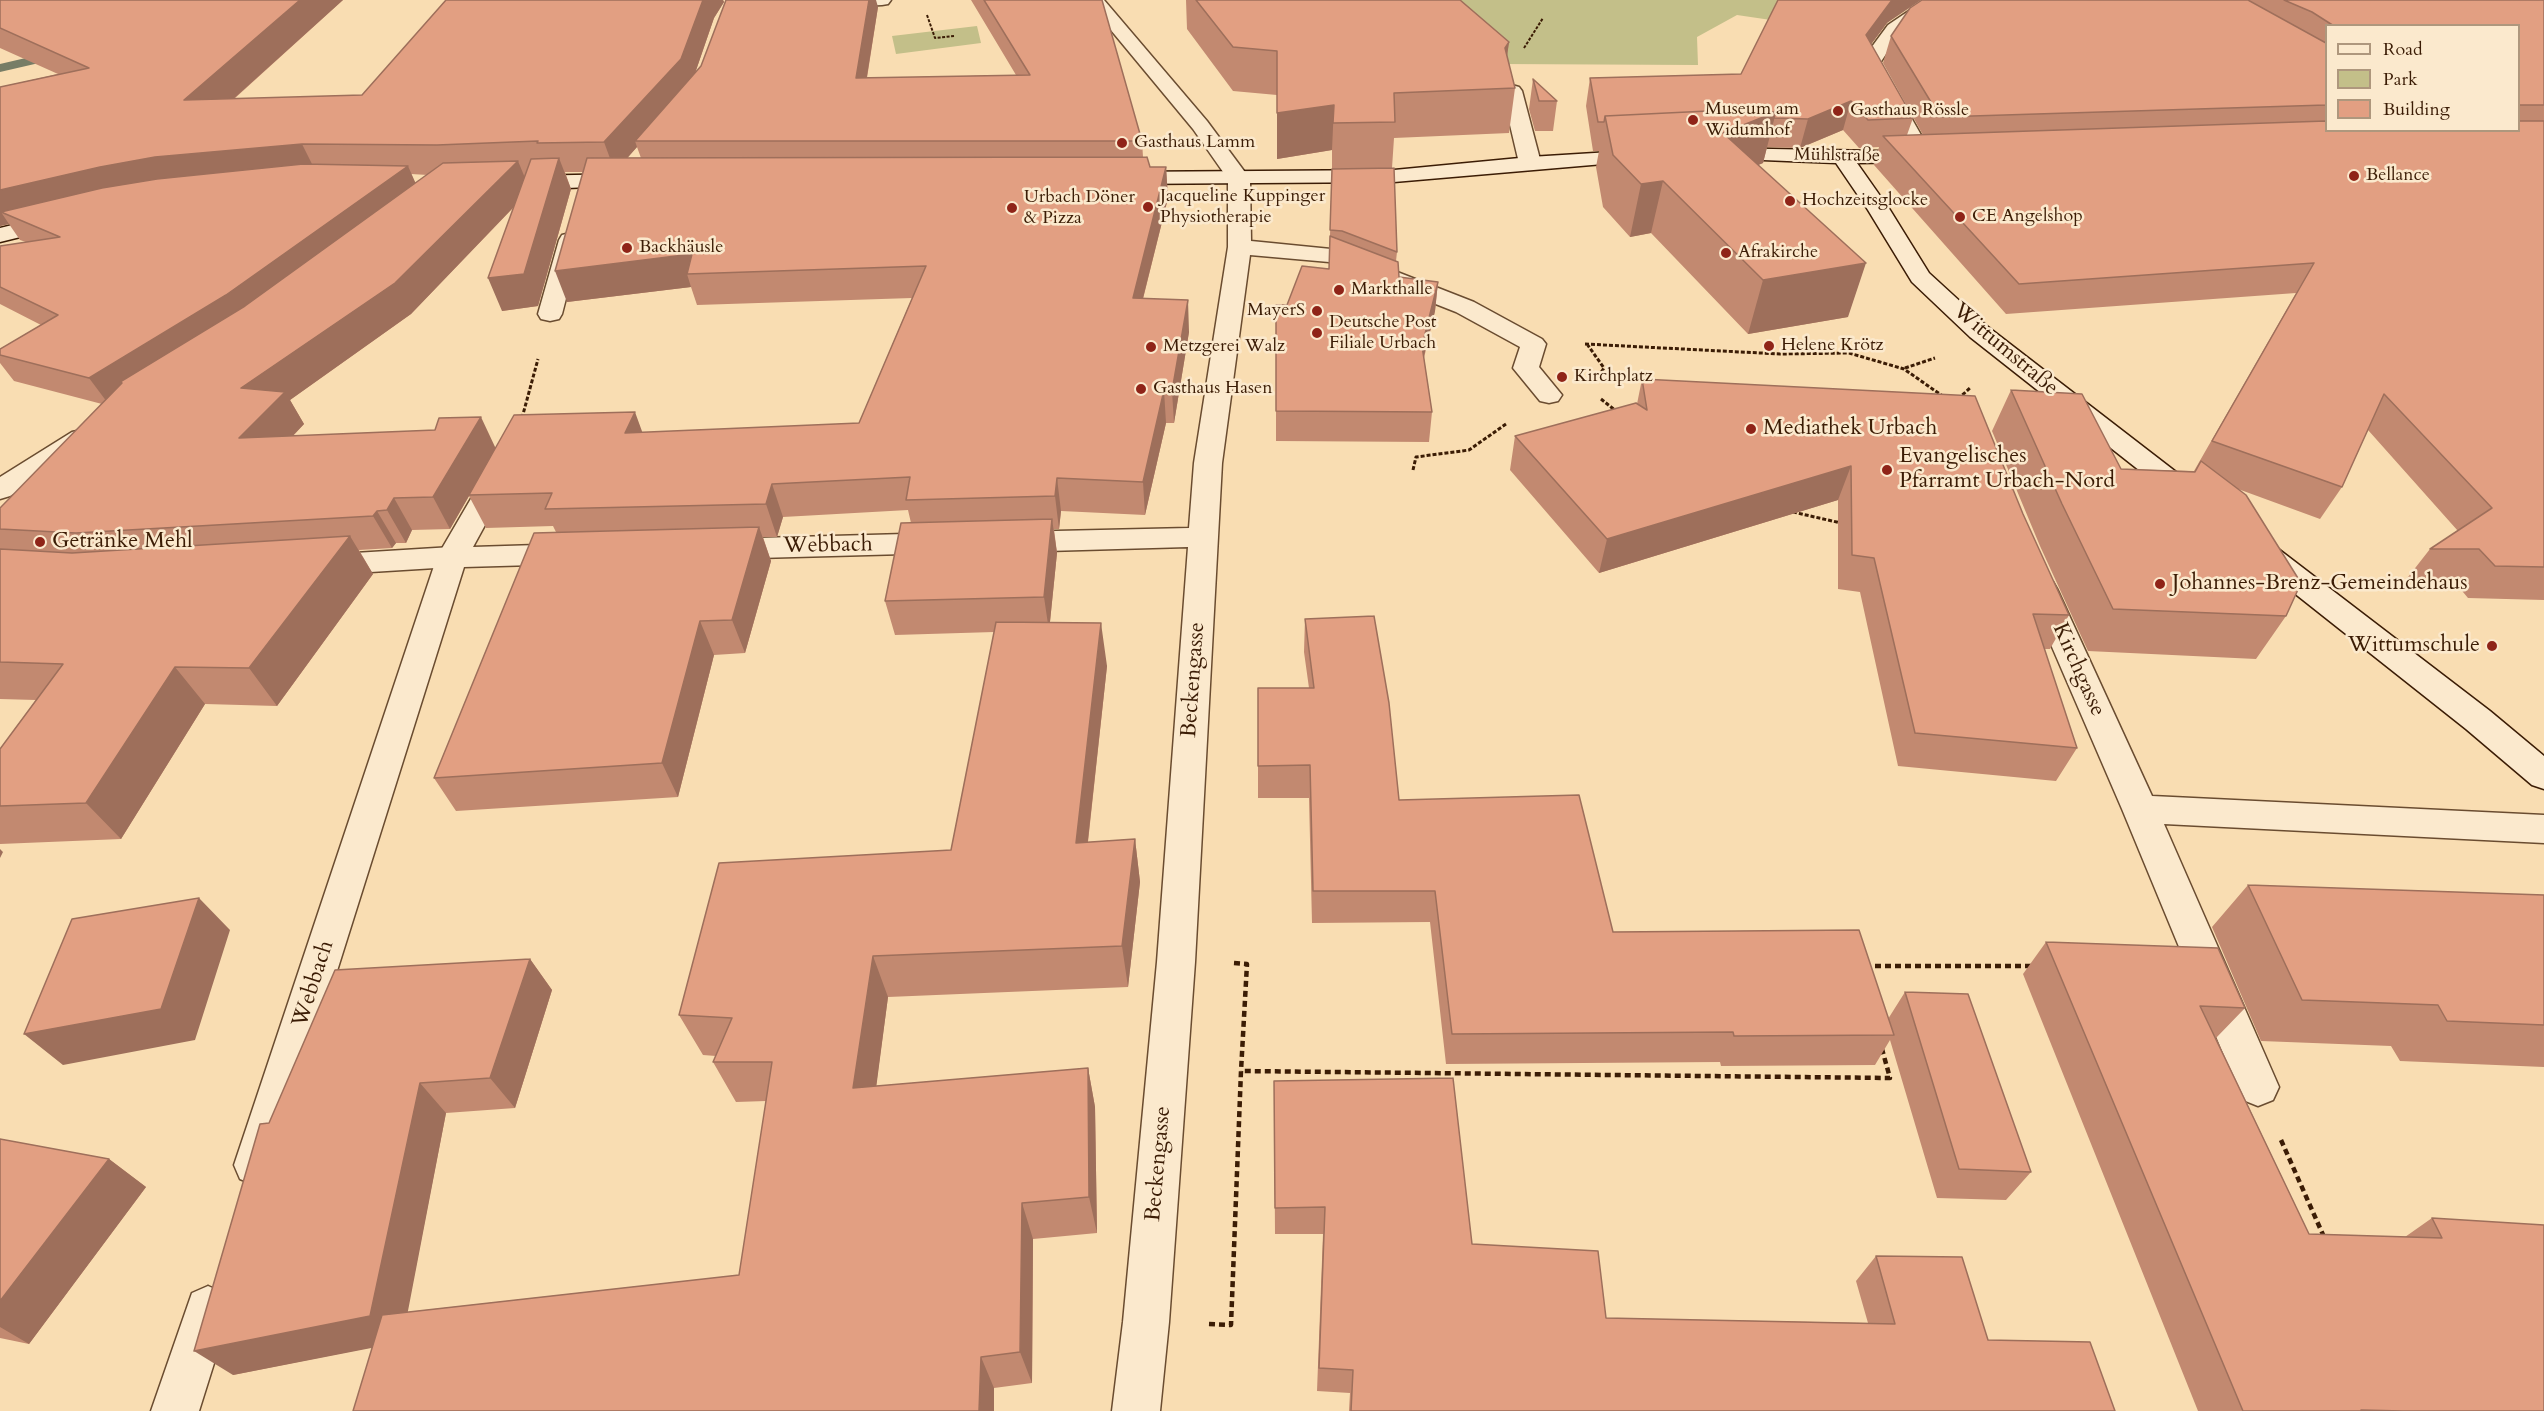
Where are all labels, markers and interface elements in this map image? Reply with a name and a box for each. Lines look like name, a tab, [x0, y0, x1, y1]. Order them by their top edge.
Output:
legend	[2325, 24, 2520, 132]
text: Road	[2383, 37, 2423, 62]
text: Park	[2383, 67, 2418, 92]
text: Building	[2383, 97, 2450, 122]
place label: Museum am Widumhof	[1705, 99, 1799, 142]
place label: Gasthaus Rössle	[1850, 100, 1969, 122]
marker: Gasthaus Rössle	[1831, 104, 1845, 118]
marker: Museum am Widumhof	[1686, 113, 1700, 127]
place label: Gasthaus Lamm	[1134, 132, 1255, 154]
marker: Gasthaus Lamm	[1115, 136, 1129, 150]
street label: Mühlstraße	[1794, 144, 1880, 168]
place label: Bellance	[2366, 165, 2430, 187]
marker: Bellance	[2347, 169, 2361, 183]
place label: Jacqueline Kuppinger Physiotherapie	[1160, 186, 1325, 228]
place label: Urbach Döner & Pizza	[1024, 187, 1135, 230]
place label: Hochzeitsglocke	[1802, 190, 1928, 212]
marker: Hochzeitsglocke	[1783, 194, 1797, 208]
marker: Jacqueline Kuppinger Physiotherapie	[1141, 200, 1155, 214]
marker: Urbach Döner & Pizza	[1005, 201, 1019, 215]
place label: CE Angelshop	[1972, 206, 2083, 228]
marker: CE Angelshop	[1953, 210, 1967, 224]
place label: Backhäusle	[639, 237, 723, 259]
marker: Backhäusle	[620, 241, 634, 255]
place label: Afrakirche	[1738, 242, 1818, 264]
marker: Afrakirche	[1719, 246, 1733, 260]
place label: Markthalle	[1351, 279, 1433, 301]
marker: Markthalle	[1332, 283, 1346, 297]
street label: Wittumstraße	[1947, 298, 2063, 402]
place label: MayerS	[1247, 300, 1305, 322]
marker: MayerS	[1310, 304, 1324, 318]
place label: Deutsche Post Filiale Urbach	[1329, 312, 1437, 354]
marker: Deutsche Post Filiale Urbach	[1310, 326, 1324, 340]
place label: Helene Krötz	[1781, 335, 1884, 357]
place label: Metzgerei Walz	[1163, 336, 1285, 358]
marker: Helene Krötz	[1762, 339, 1776, 353]
marker: Metzgerei Walz	[1144, 340, 1158, 354]
place label: Kirchplatz	[1574, 366, 1653, 388]
marker: Kirchplatz	[1555, 370, 1569, 384]
place label: Gasthaus Hasen	[1153, 378, 1272, 400]
marker: Gasthaus Hasen	[1134, 382, 1148, 396]
place label: Mediathek Urbach	[1763, 416, 1937, 442]
marker: Mediathek Urbach	[1744, 422, 1758, 436]
place label: Evangelisches Pfarramt Urbach-Nord	[1899, 444, 2115, 496]
marker: Evangelisches Pfarramt Urbach-Nord	[1880, 463, 1894, 477]
place label: Getränke Mehl	[52, 529, 193, 555]
street label: Webbach	[783, 532, 873, 560]
marker: Getränke Mehl	[33, 535, 47, 549]
place label: Johannes-Brenz-Gemeindehaus	[2172, 571, 2468, 597]
marker: Johannes-Brenz-Gemeindehaus	[2153, 577, 2167, 591]
street label: Kirchgasse	[2046, 619, 2110, 721]
street label: Beckengasse	[1177, 621, 1211, 739]
place label: Wittumschule	[2348, 633, 2480, 659]
marker: Wittumschule	[2485, 639, 2499, 653]
street label: Webbach	[288, 937, 340, 1031]
street label: Beckengasse	[1141, 1105, 1177, 1223]

